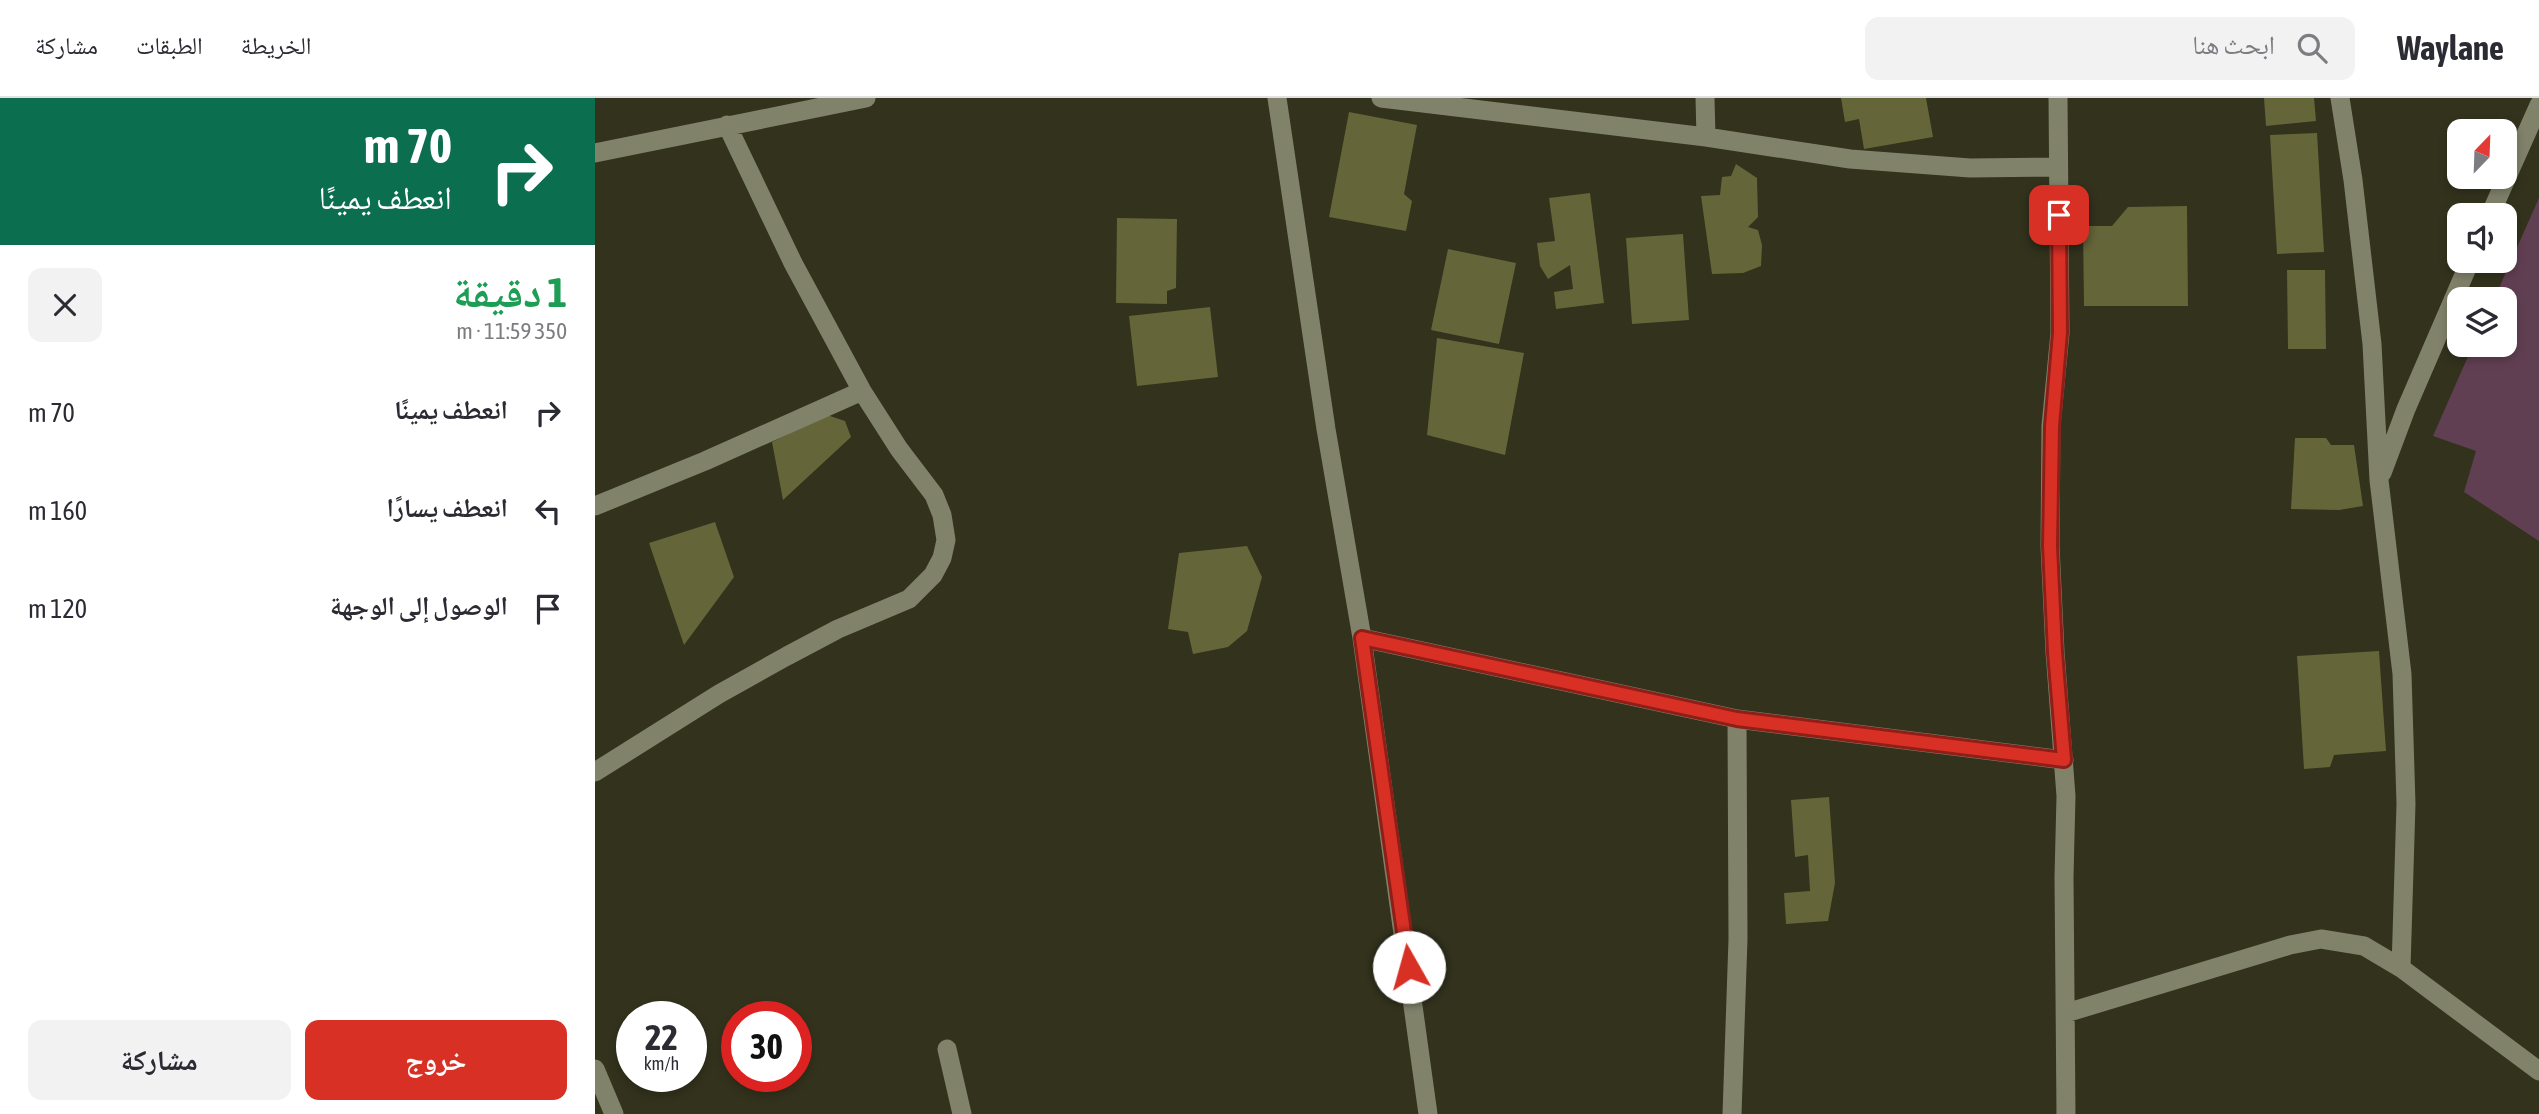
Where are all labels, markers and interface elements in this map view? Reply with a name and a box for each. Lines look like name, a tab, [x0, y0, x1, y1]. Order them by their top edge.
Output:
search box	[1865, 17, 2355, 80]
icon: search	[2293, 29, 2331, 67]
text: Waylane	[2397, 29, 2504, 67]
text: ابحث هنا	[2192, 30, 2275, 60]
text: مشاركة	[35, 32, 98, 59]
text: الطبقات	[136, 32, 203, 59]
text: الخريطة	[241, 32, 311, 59]
text: 70 m	[364, 117, 452, 173]
north arrow	[2447, 119, 2517, 189]
map controls	[2447, 119, 2517, 357]
icon: right	[476, 126, 567, 217]
text: انعطف يمينًا	[319, 179, 452, 216]
pin	[2029, 185, 2089, 245]
icon: arrive	[2040, 196, 2078, 234]
button: sound	[2447, 203, 2517, 273]
button: close	[28, 268, 102, 342]
text: 1 دقيقة	[453, 268, 567, 316]
button: layers	[2447, 287, 2517, 357]
text: 350 m · 11:59	[456, 318, 567, 344]
icon: right	[529, 394, 567, 432]
text: انعطف يمينًا	[394, 395, 508, 425]
text: 70 m	[28, 398, 75, 428]
icon: left	[529, 492, 567, 530]
text: انعطف يسارًا	[387, 493, 508, 523]
text: 160 m	[28, 496, 87, 526]
icon: arrive	[529, 590, 567, 628]
text: الوصول إلى الوجهة	[330, 591, 508, 621]
text: 120 m	[28, 594, 87, 624]
position arrow	[1372, 930, 1446, 1004]
speed limit sign: 30	[721, 1001, 812, 1092]
text: 22	[645, 1017, 678, 1057]
button: مشاركة	[28, 1020, 291, 1100]
button: خروج	[305, 1020, 567, 1100]
text: km/h	[644, 1053, 679, 1074]

